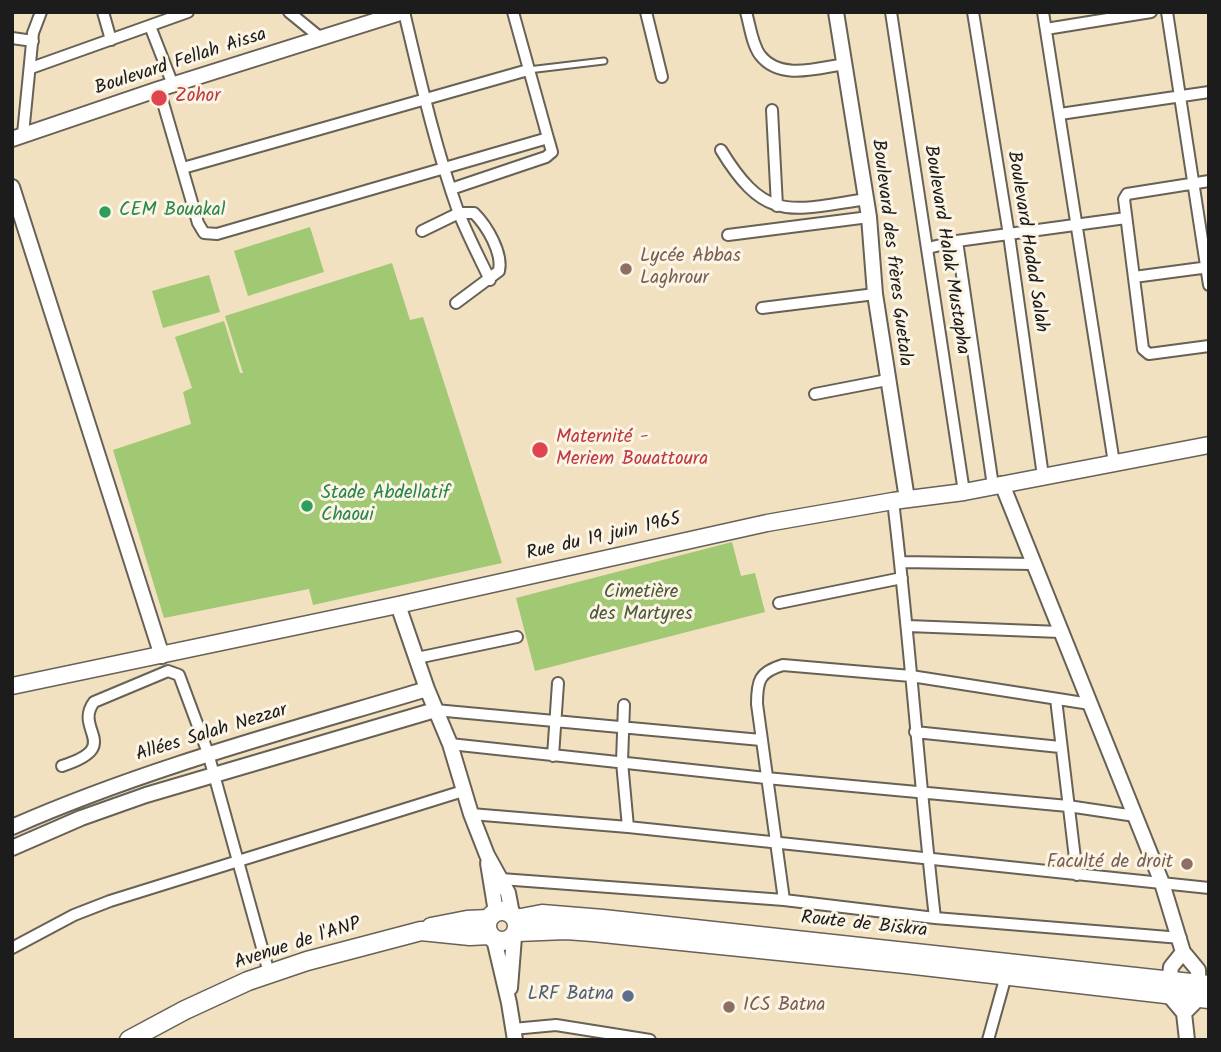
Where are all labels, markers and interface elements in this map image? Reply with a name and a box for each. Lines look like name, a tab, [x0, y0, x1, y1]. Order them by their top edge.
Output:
street label: Boulevard Fellah Aissa	[92, 24, 270, 102]
place label: Zohor	[175, 87, 220, 109]
marker: Zohor	[149, 88, 169, 108]
street label: Boulevard des frères Guetala	[865, 138, 915, 368]
street label: Boulevard Halak Mustapha	[917, 144, 973, 356]
street label: Boulevard Hadad Salah	[1000, 150, 1052, 334]
place label: CEM Bouakal	[119, 201, 225, 223]
marker: CEM Bouakal	[97, 204, 113, 220]
place label: Lycée Abbas Laghrour	[640, 247, 741, 291]
marker: Lycée Abbas Laghrour	[618, 261, 634, 277]
place label: Maternité - Meriem Bouattoura	[556, 428, 708, 472]
marker: Maternité - Meriem Bouattoura	[530, 440, 550, 460]
place label: Stade Abdellatif Chaoui	[321, 484, 450, 528]
marker: Stade Abdellatif Chaoui	[299, 498, 315, 514]
street label: Rue du 19 juin 1965	[525, 509, 683, 567]
park label: Cimetière des Martyres	[589, 583, 693, 627]
street label: Allées Salah Nezzar	[134, 700, 290, 768]
place label: Faculté de droit	[1047, 853, 1173, 875]
marker: Faculté de droit	[1179, 856, 1195, 872]
street label: Route de Biskra	[800, 908, 928, 944]
street label: Avenue de l'ANP	[232, 914, 364, 976]
place label: LRF Batna	[528, 985, 614, 1007]
marker: LRF Batna	[620, 988, 636, 1004]
place label: ICS Batna	[743, 996, 825, 1018]
marker: ICS Batna	[721, 999, 737, 1015]

